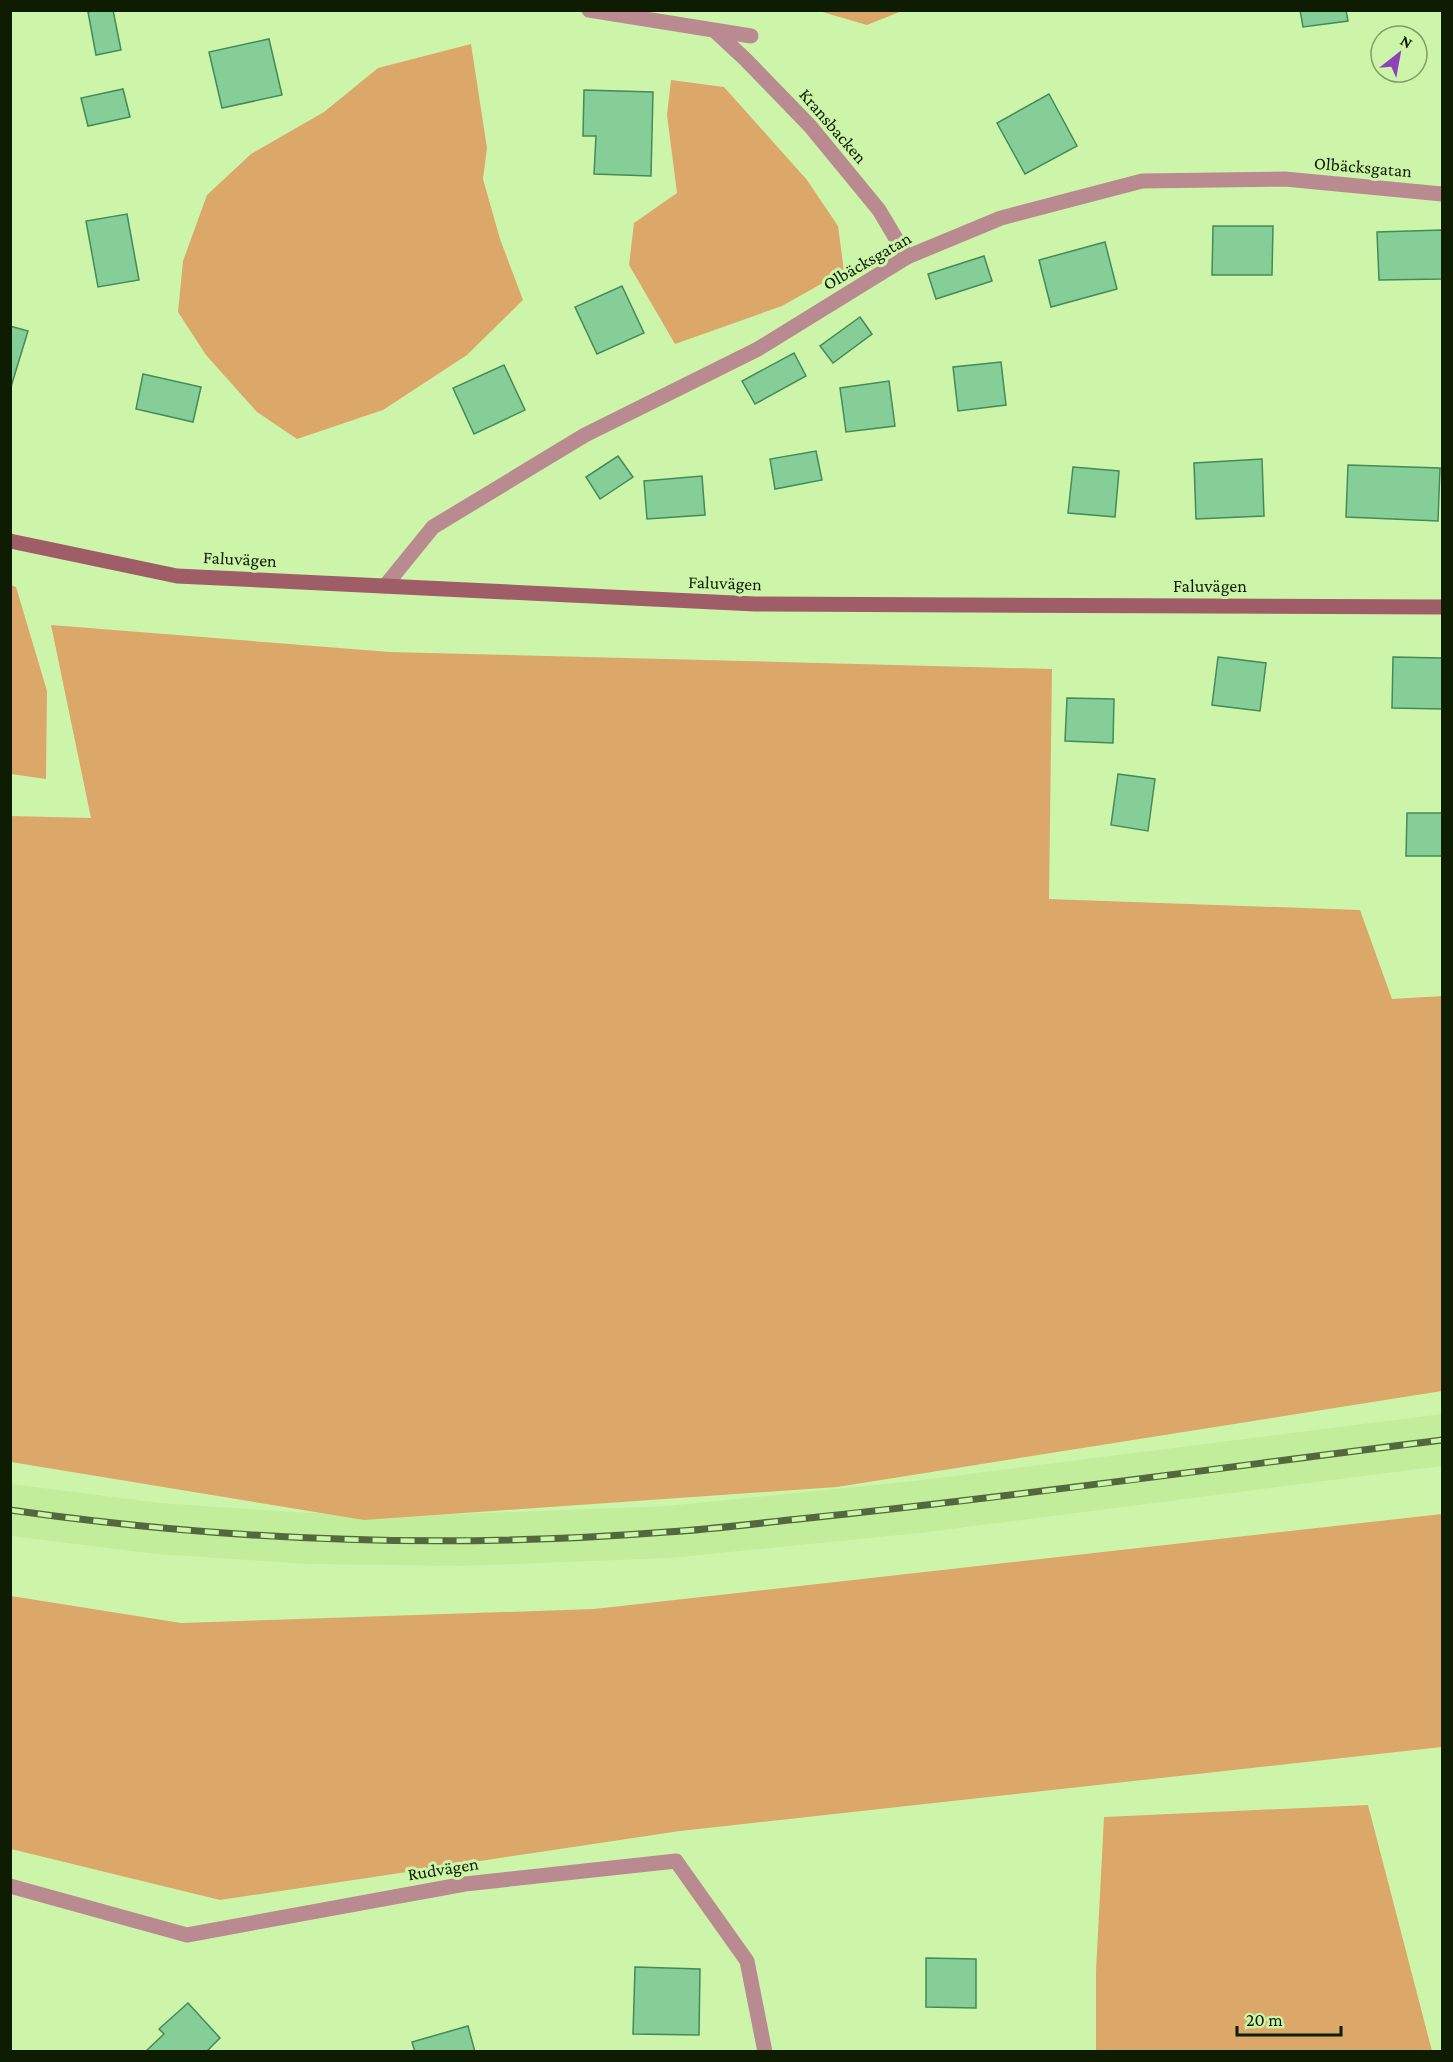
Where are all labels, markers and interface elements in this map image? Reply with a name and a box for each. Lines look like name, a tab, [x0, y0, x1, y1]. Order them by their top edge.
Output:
north arrow	[1369, 24, 1429, 84]
text: N	[1397, 31, 1416, 52]
street label: Kransbacken	[795, 85, 871, 168]
street label: Olbäcksgatan	[1313, 153, 1413, 181]
street label: Olbäcksgatan	[820, 228, 915, 294]
street label: Faluvägen	[203, 547, 278, 571]
street label: Faluvägen	[688, 572, 763, 594]
street label: Faluvägen	[1173, 576, 1247, 596]
street label: Rudvägen	[406, 1853, 480, 1884]
scale bar	[1237, 1999, 1340, 2037]
text: 20 m	[1246, 2010, 1283, 2030]

